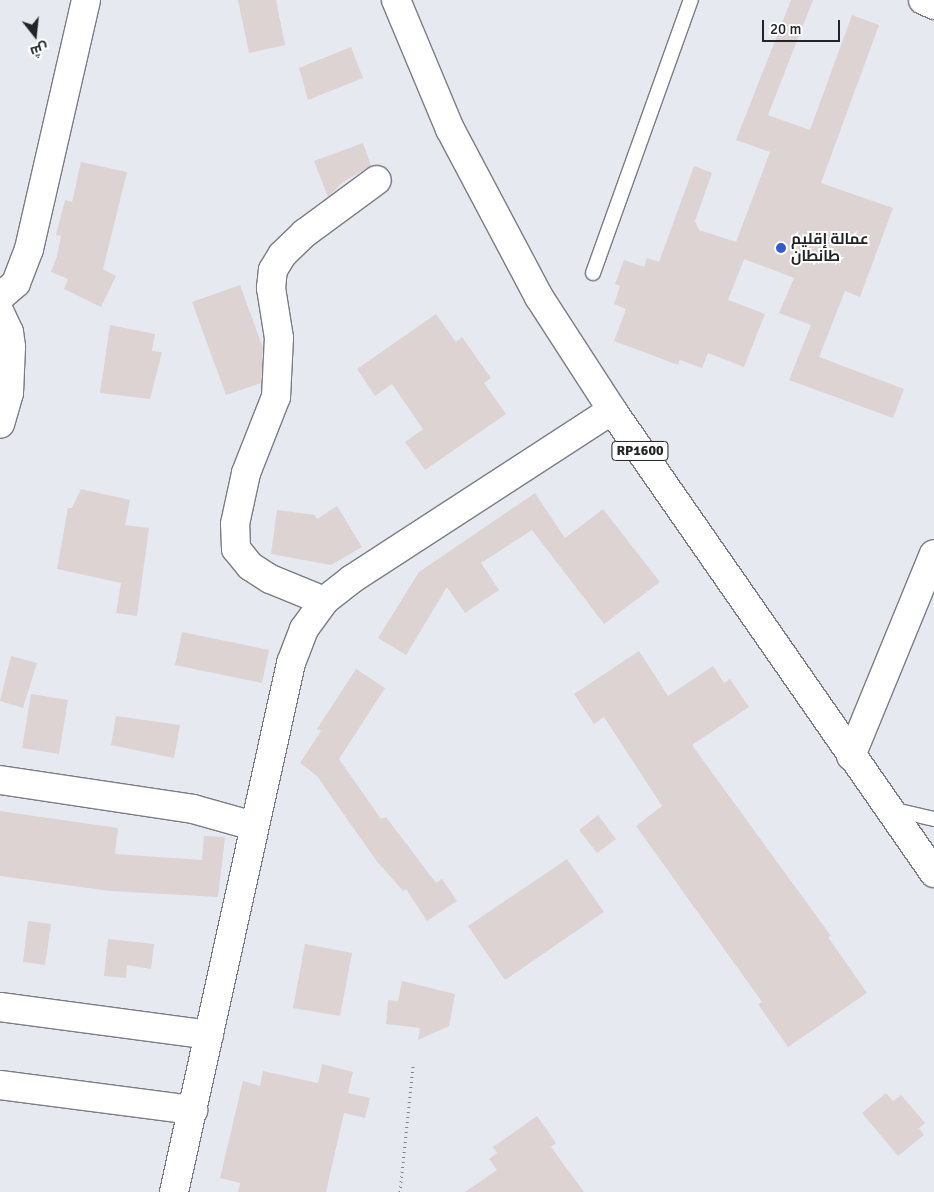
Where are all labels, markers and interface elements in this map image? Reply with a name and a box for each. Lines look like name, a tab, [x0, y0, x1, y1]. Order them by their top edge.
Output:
north arrow	[10, 10, 60, 60]
scale bar	[764, 10, 842, 42]
text: 20 m	[770, 20, 801, 38]
text: ش	[28, 39, 50, 61]
place label: عمالة إقليم طانطان	[791, 230, 869, 265]
marker: عمالة إقليم طانطان	[775, 242, 787, 254]
road number: RP1600	[611, 440, 669, 462]

